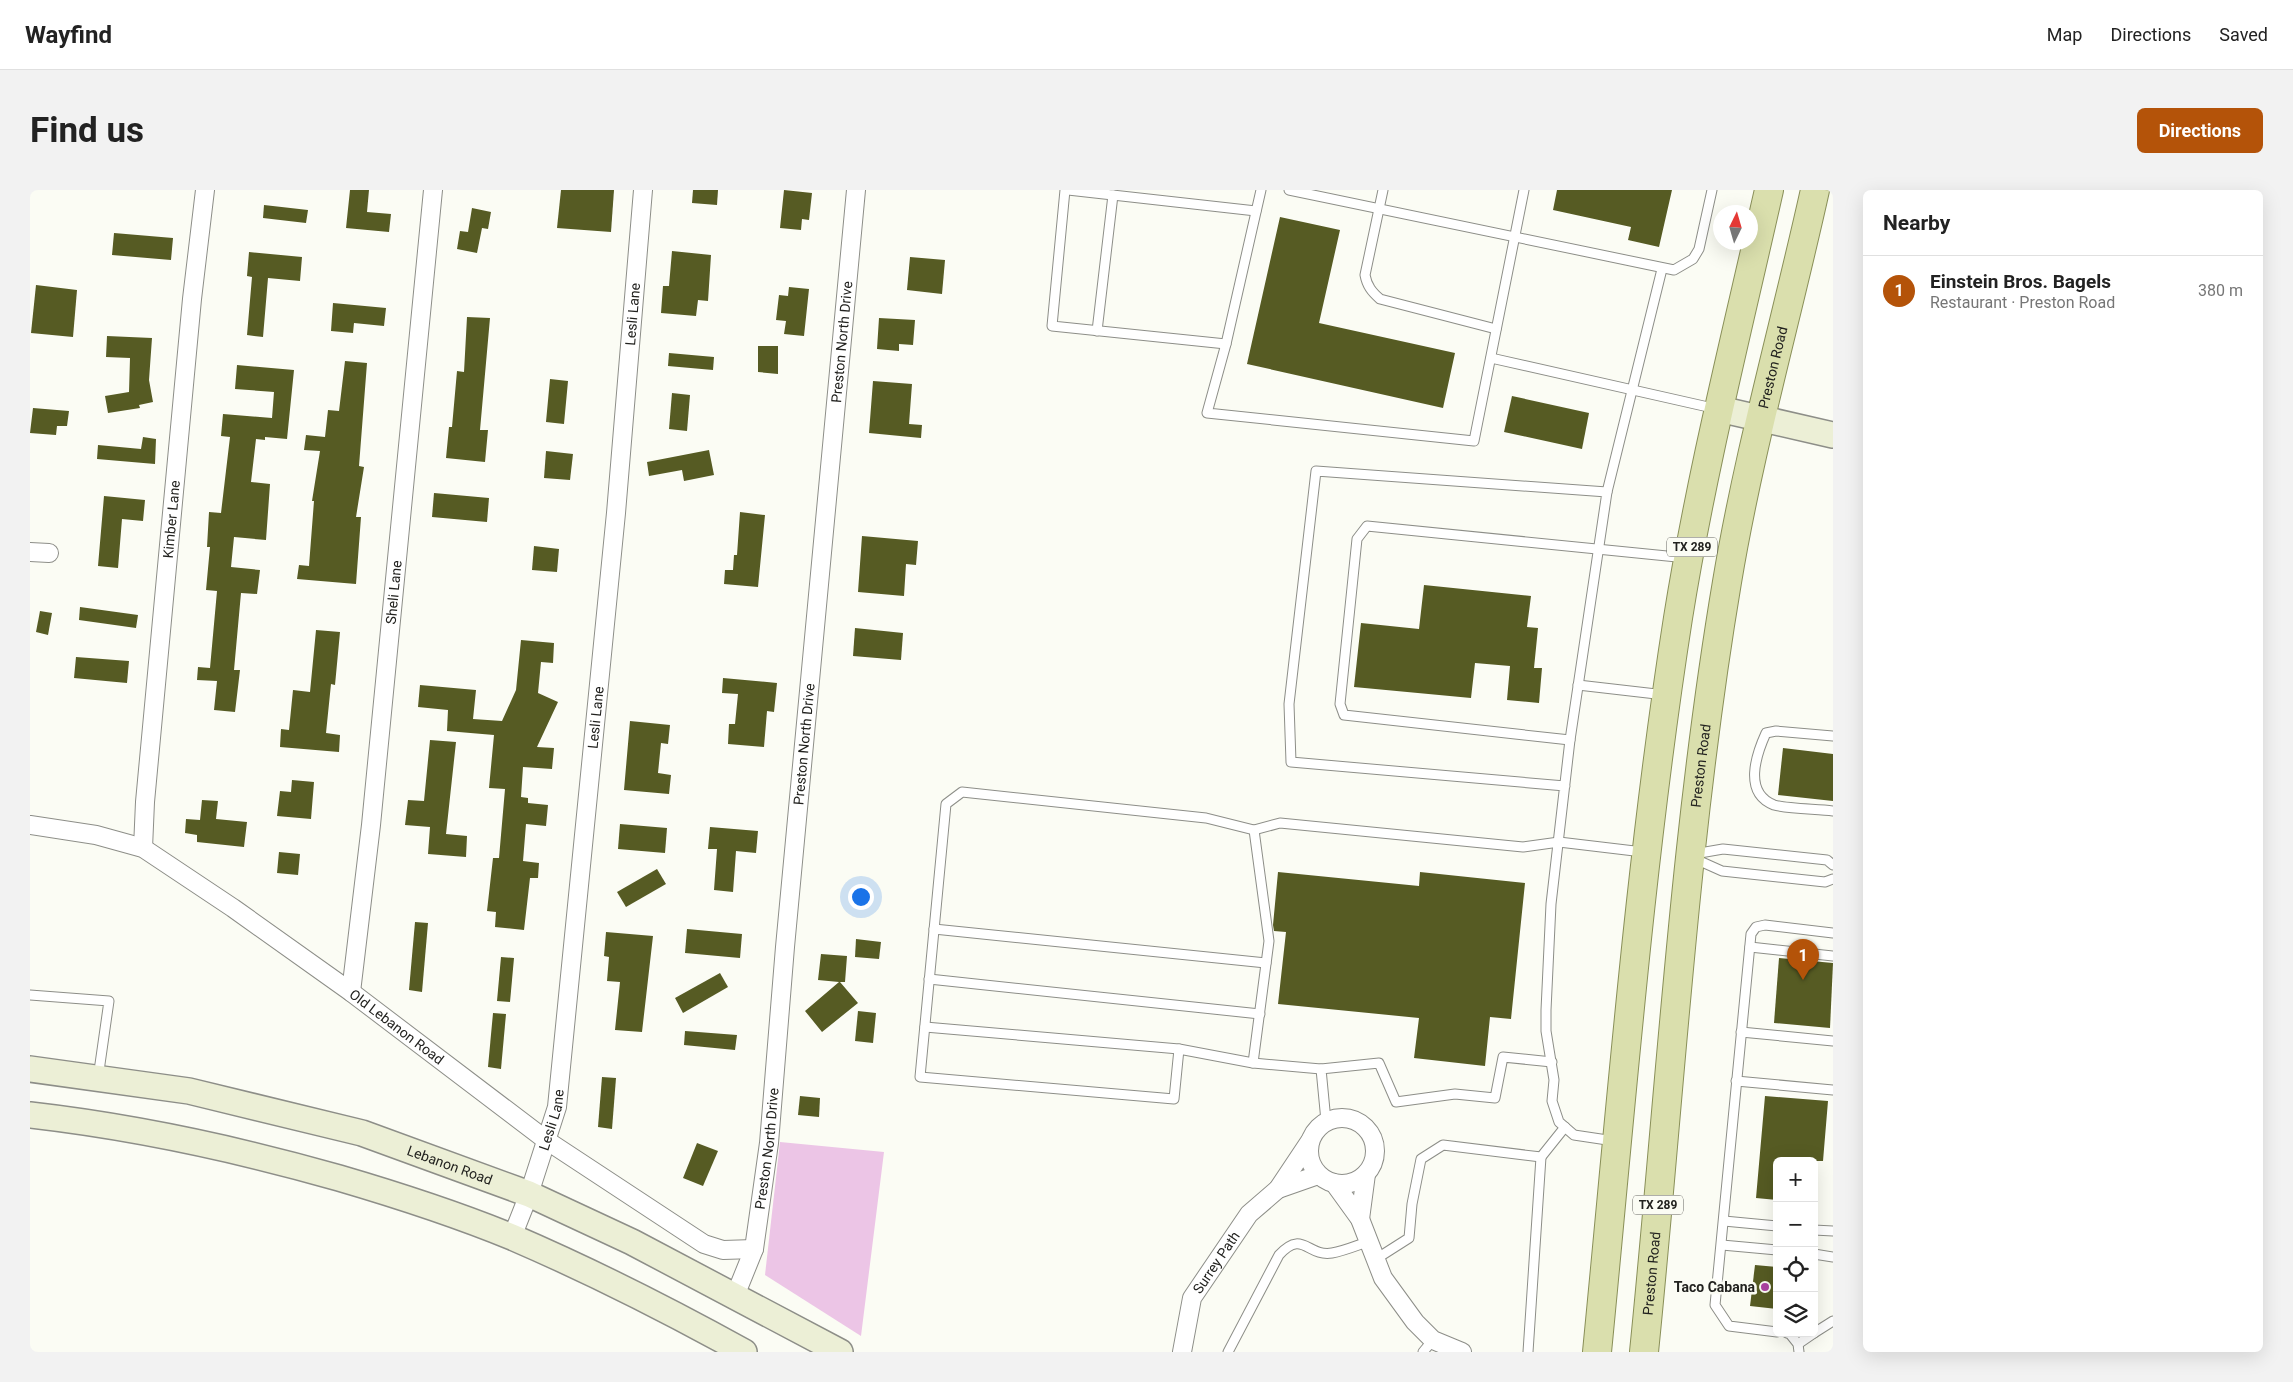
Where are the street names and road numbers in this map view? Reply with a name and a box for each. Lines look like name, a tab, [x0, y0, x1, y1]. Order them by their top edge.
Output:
street label: Preston North Drive	[828, 280, 855, 404]
street label: Lesli Lane	[622, 282, 643, 346]
street label: Preston Road	[1755, 325, 1790, 410]
street label: Kimber Lane	[160, 480, 183, 559]
road number: TX 289	[1667, 538, 1717, 557]
street label: Sheli Lane	[383, 560, 405, 625]
street label: Preston North Drive	[790, 683, 818, 806]
street label: Lesli Lane	[585, 685, 607, 750]
street label: Preston Road	[1688, 723, 1714, 808]
street label: Old Lebanon Road	[347, 986, 447, 1068]
street label: Preston North Drive	[752, 1087, 781, 1210]
street label: Lesli Lane	[536, 1089, 567, 1152]
street label: Lebanon Road	[405, 1142, 495, 1188]
road number: TX 289	[1633, 1196, 1683, 1214]
street label: Surrey Path	[1189, 1228, 1243, 1296]
street label: Preston Road	[1640, 1231, 1663, 1316]

